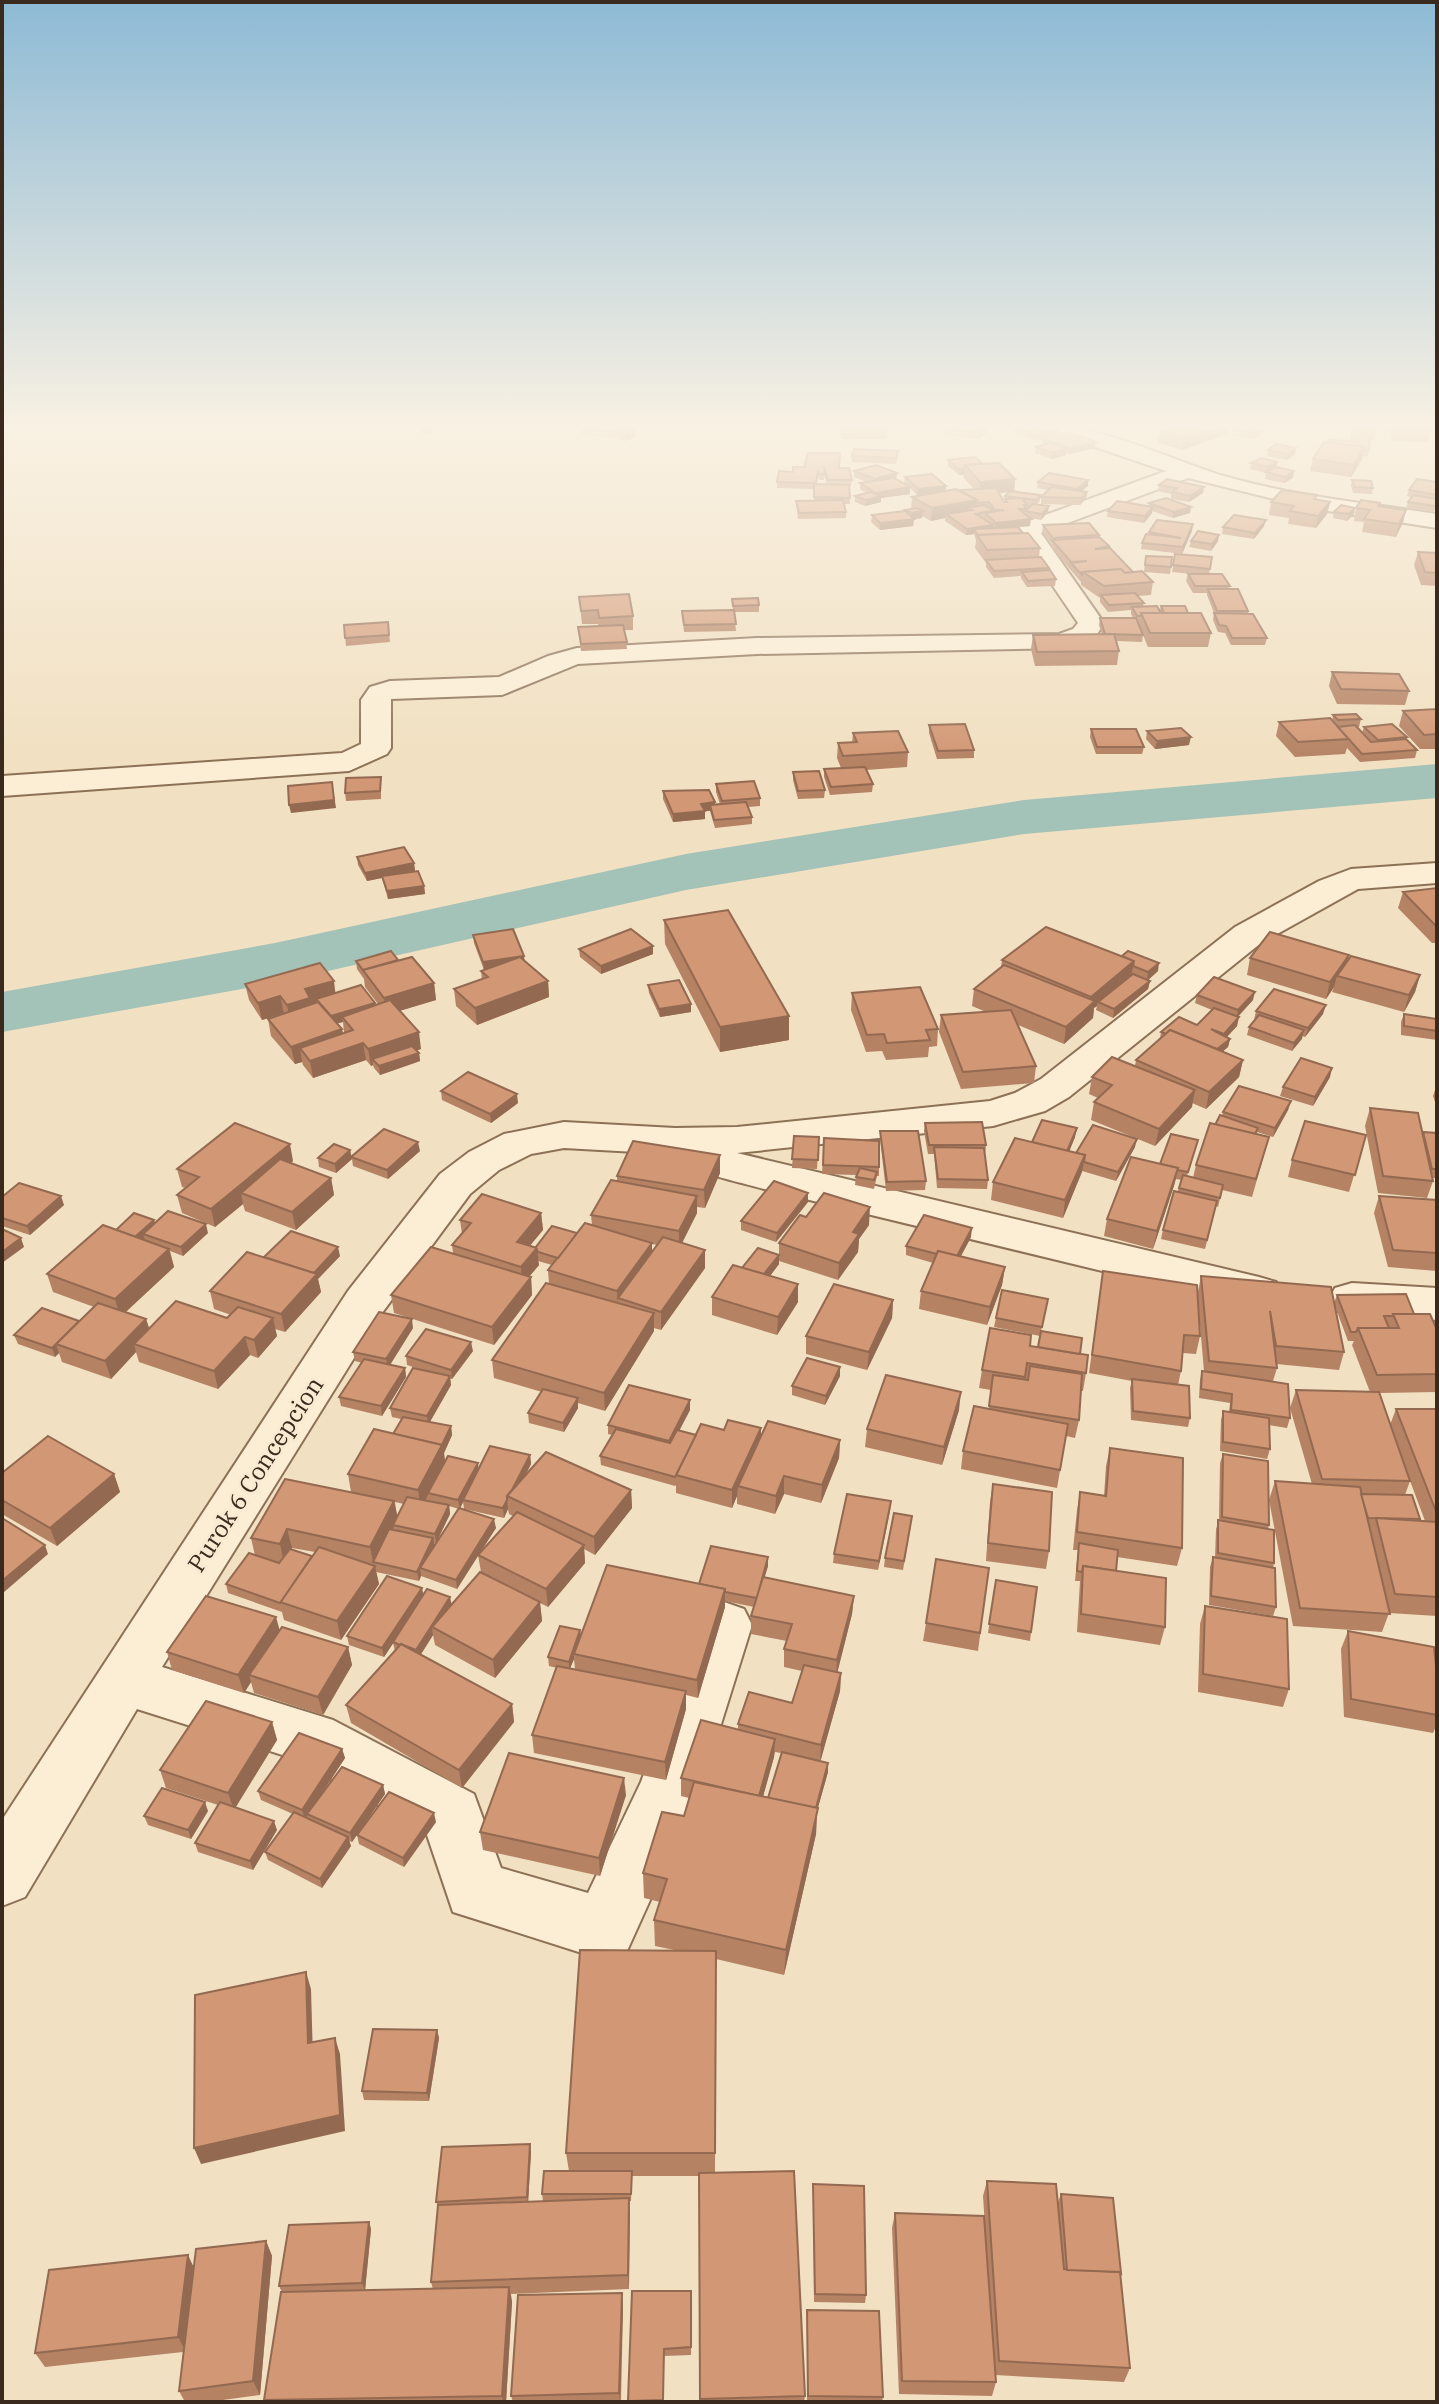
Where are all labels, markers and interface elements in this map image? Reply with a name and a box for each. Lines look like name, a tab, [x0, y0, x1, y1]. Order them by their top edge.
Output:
street label: Purok 6 Concepcion	[180, 1370, 330, 1578]

